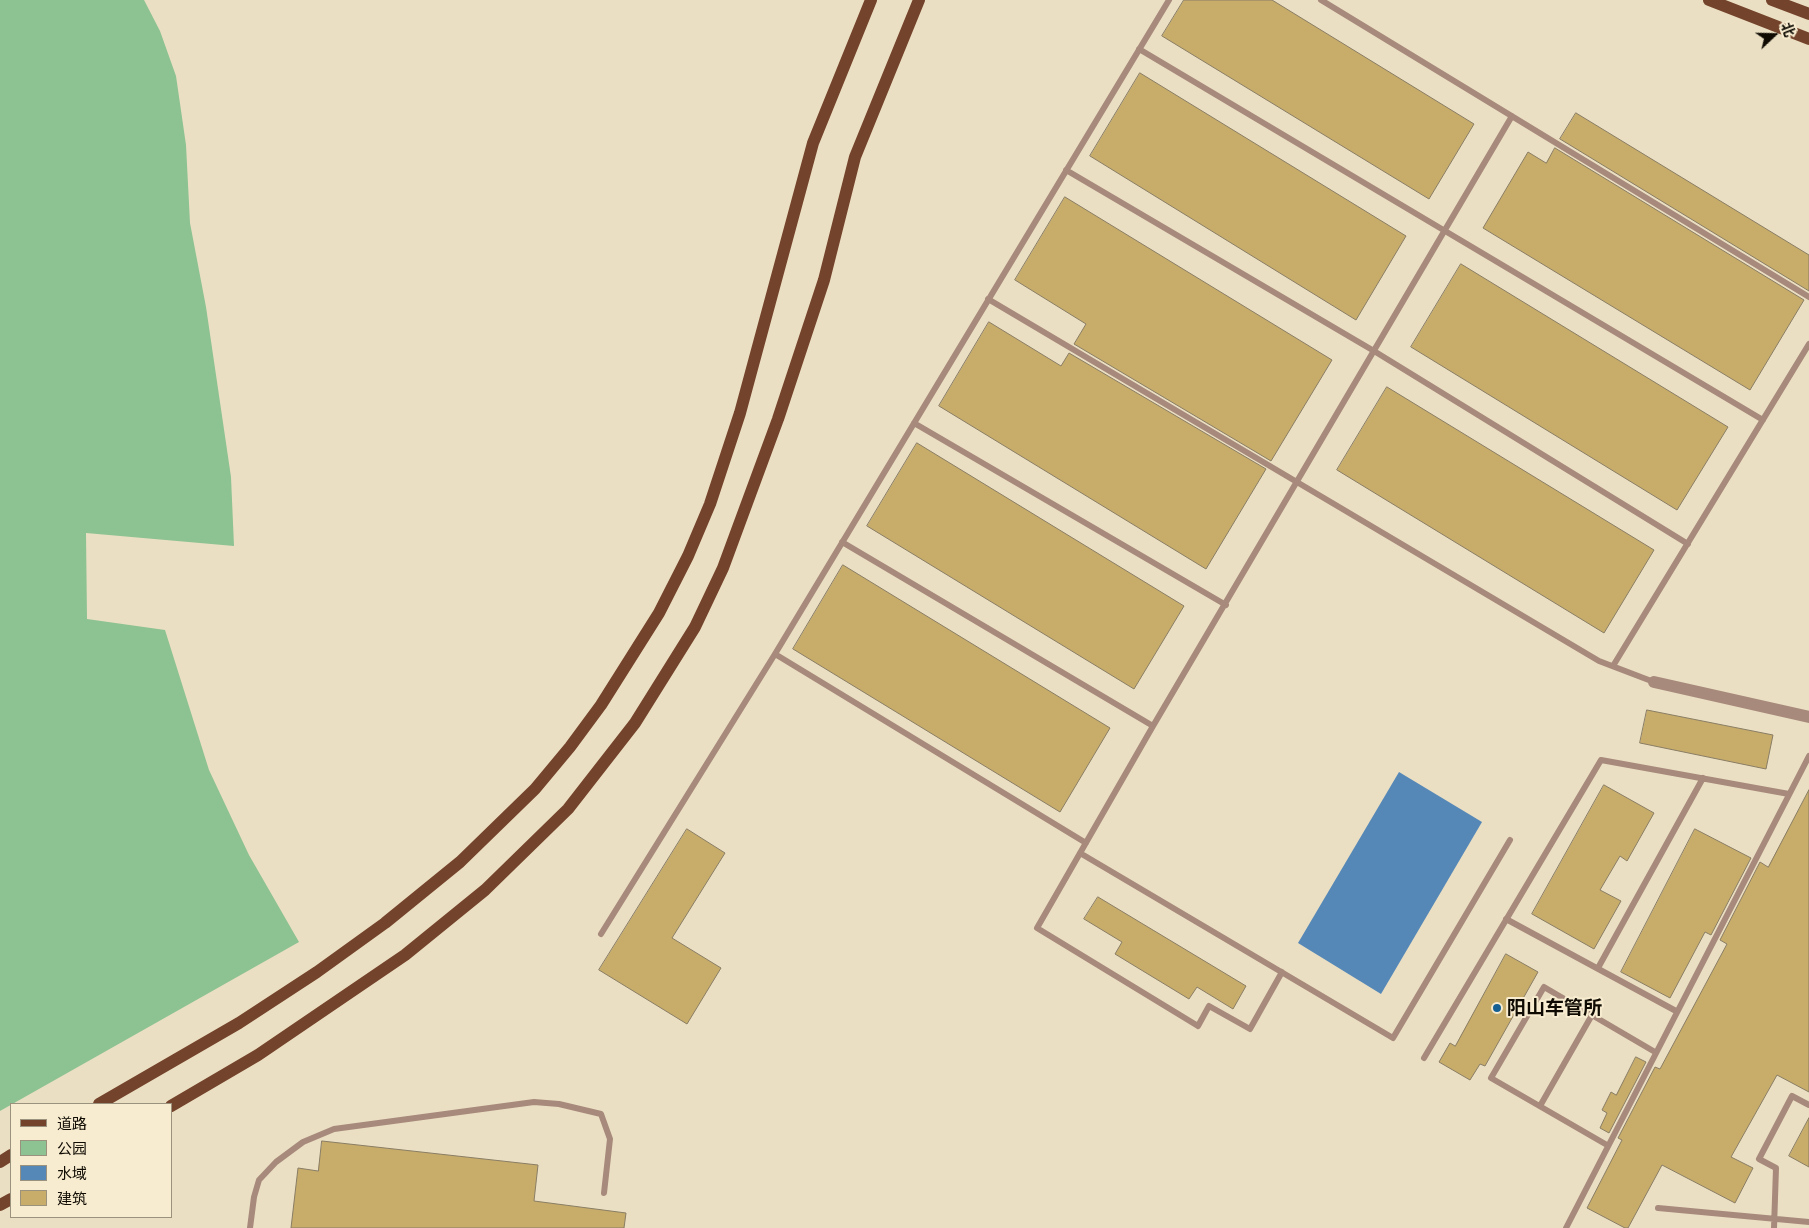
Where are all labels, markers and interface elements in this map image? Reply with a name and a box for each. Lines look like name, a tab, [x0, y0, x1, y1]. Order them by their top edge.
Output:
north arrow	[1749, 10, 1799, 60]
text: 北	[1777, 20, 1799, 39]
place label: 阳山车管所	[1507, 997, 1602, 1019]
marker: 阳山车管所	[1491, 1002, 1503, 1014]
legend	[10, 1103, 172, 1218]
text: 道路	[57, 1115, 87, 1133]
text: 公园	[57, 1140, 87, 1158]
text: 水域	[57, 1165, 87, 1183]
text: 建筑	[57, 1190, 87, 1208]

